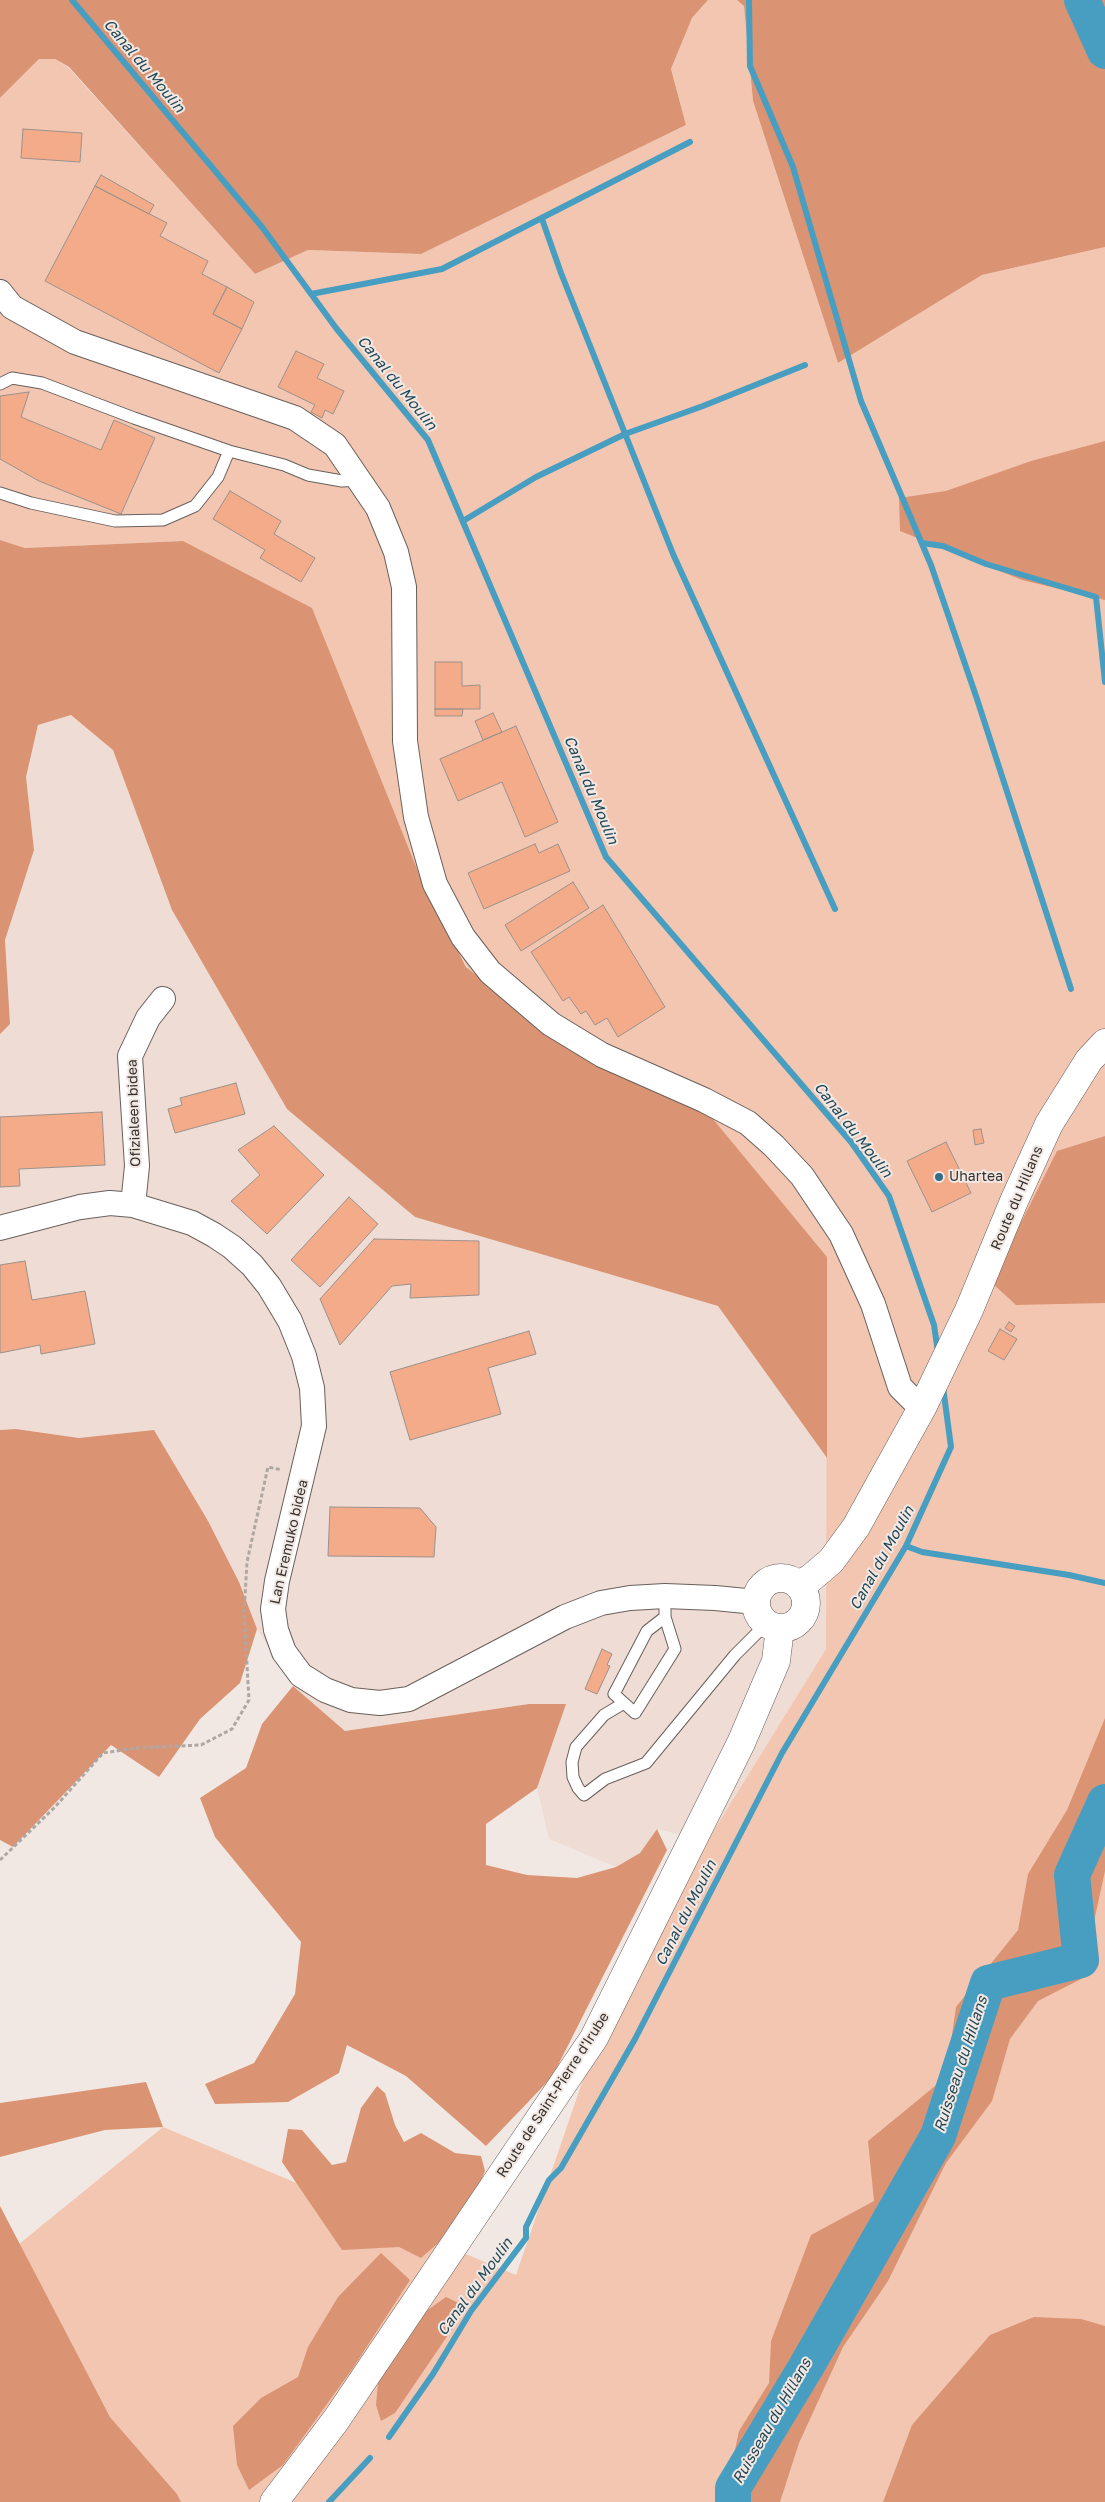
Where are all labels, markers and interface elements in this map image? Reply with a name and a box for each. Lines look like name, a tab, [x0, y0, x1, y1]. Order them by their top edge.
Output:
water label: Canal du Moulin	[100, 16, 188, 116]
water label: Canal du Moulin	[354, 332, 440, 434]
water label: Canal du Moulin	[560, 733, 622, 847]
street label: Ofizialeen bidea	[124, 1059, 144, 1167]
water label: Canal du Moulin	[810, 1079, 896, 1181]
street label: Route du Hillans	[988, 1143, 1046, 1253]
place label: Uhartea	[949, 1169, 1003, 1185]
marker: Uhartea	[933, 1171, 945, 1183]
street label: Lan Eremuko bidea	[266, 1478, 312, 1606]
water label: Canal du Moulin	[846, 1503, 918, 1613]
water label: Canal du Moulin	[652, 1857, 720, 1969]
water label: Ruisseau du Hillans	[931, 1994, 991, 2134]
street label: Route de Saint-Pierre d'Irube	[493, 2009, 613, 2181]
water label: Canal du Moulin	[434, 2235, 516, 2339]
water label: Ruisseau du Hillans	[729, 2355, 815, 2487]

